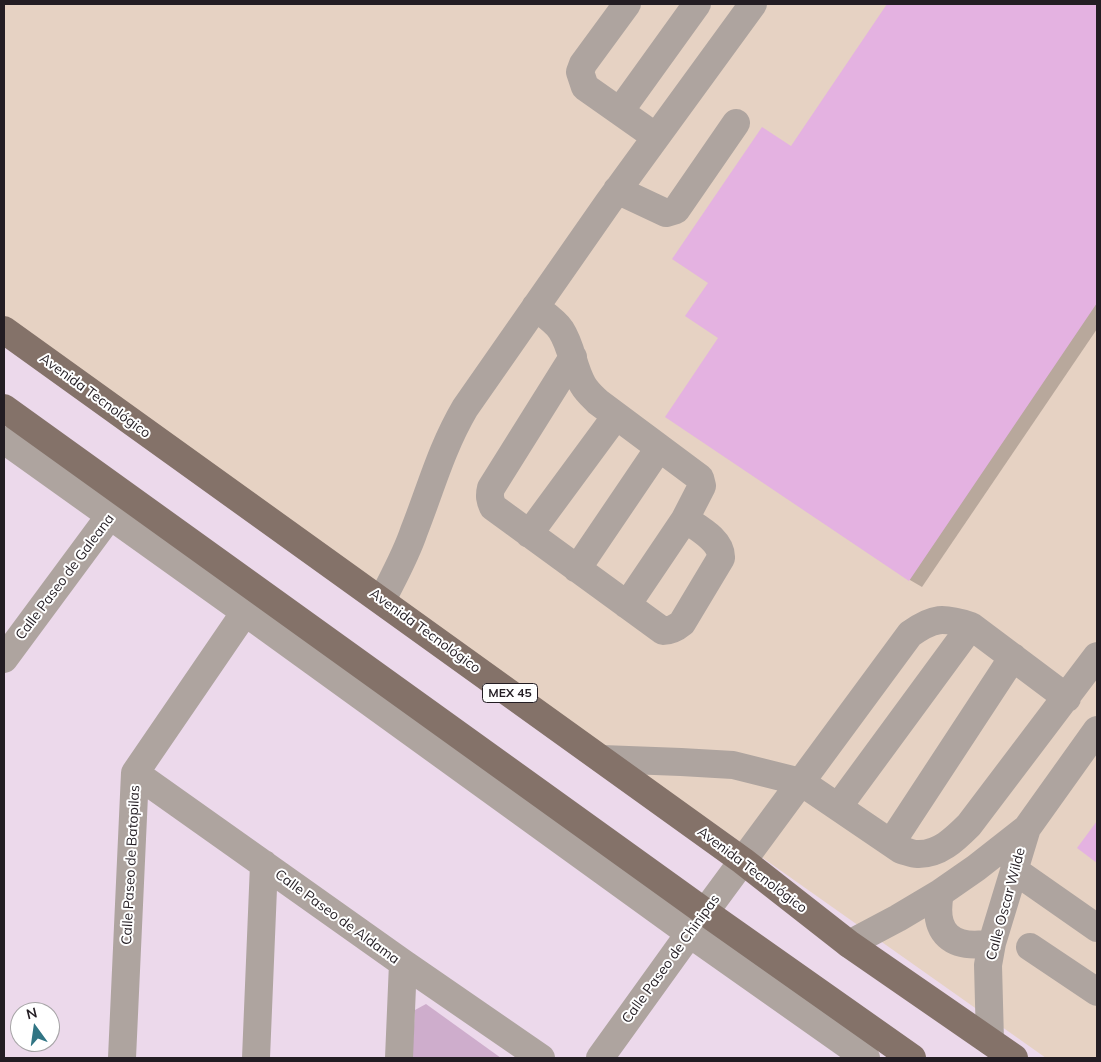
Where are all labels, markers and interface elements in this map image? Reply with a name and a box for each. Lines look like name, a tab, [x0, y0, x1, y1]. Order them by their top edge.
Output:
street label: Avenida Tecnológico	[36, 350, 154, 442]
street label: Calle Paseo de Galeana	[12, 511, 118, 643]
street label: Avenida Tecnológico	[366, 585, 484, 677]
road number: MEX 45	[482, 684, 538, 702]
street label: Calle Paseo de Batopilas	[118, 785, 144, 945]
street label: Avenida Tecnológico	[694, 823, 810, 917]
street label: Calle Oscar Wilde	[983, 846, 1029, 962]
street label: Calle Paseo de Aldama	[271, 866, 403, 968]
street label: Calle Paseo de Chinipas	[619, 891, 723, 1027]
north arrow	[10, 1002, 60, 1052]
text: N	[24, 1003, 39, 1023]

